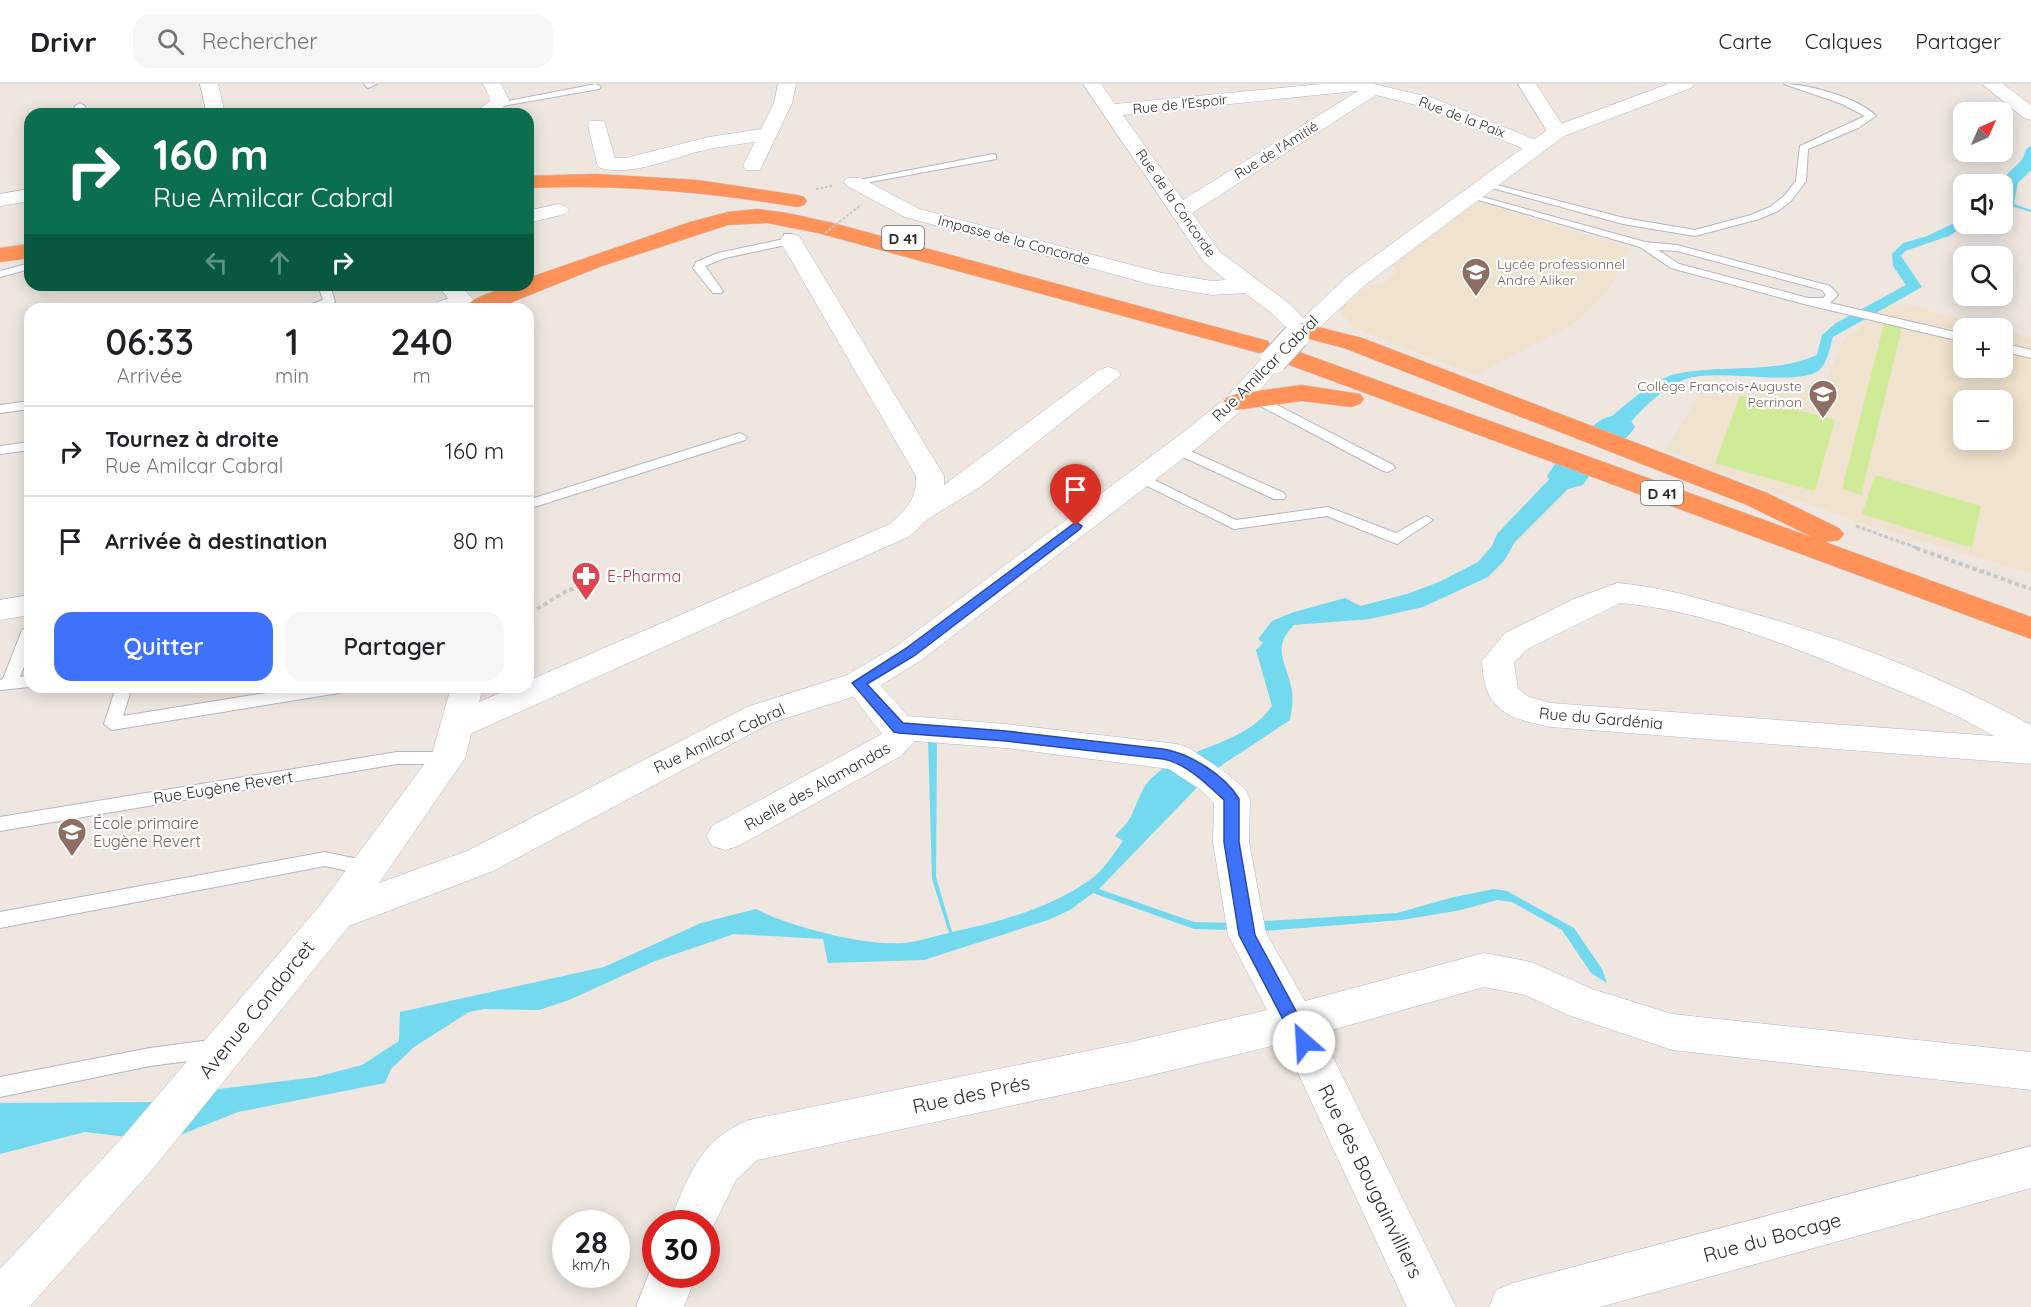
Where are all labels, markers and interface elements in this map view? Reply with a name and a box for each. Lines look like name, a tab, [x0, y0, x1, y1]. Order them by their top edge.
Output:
search box	[133, 14, 553, 68]
text: Drivr	[30, 24, 97, 59]
icon: search	[154, 25, 187, 58]
text: Rechercher	[202, 27, 318, 55]
text: Carte	[1718, 28, 1772, 54]
text: Calques	[1805, 28, 1882, 54]
text: Partager	[1915, 28, 2001, 54]
street label: Rue de l'Espoir	[1132, 90, 1229, 118]
street label: Rue de la Paix	[1416, 92, 1508, 142]
north arrow	[1953, 102, 2013, 162]
map controls	[1953, 102, 2013, 450]
street label: Rue de l'Amitié	[1231, 117, 1321, 183]
text: 160 m	[153, 128, 269, 181]
icon: right	[54, 132, 132, 210]
street label: Rue de la Concorde	[1132, 146, 1220, 260]
button: sound	[1953, 174, 2013, 234]
text: Rue Amilcar Cabral	[153, 180, 394, 214]
street label: Impasse de la Concorde	[936, 211, 1092, 269]
road number: D 41	[882, 226, 924, 250]
icon: left	[200, 246, 233, 279]
icon: ahead	[263, 246, 296, 279]
icon: right	[326, 246, 359, 279]
button: search	[1953, 246, 2013, 306]
place label: Lycée professionnel André Aliker	[1497, 255, 1625, 289]
school or university icon: Lycée professionnel André Aliker	[1460, 256, 1492, 298]
street label: Rue Amilcar Cabral	[1207, 310, 1323, 426]
button: +	[1953, 318, 2013, 378]
text: 06:33	[105, 319, 194, 364]
text: 1	[285, 319, 299, 364]
text: 240	[390, 319, 453, 364]
text: Arrivée	[117, 363, 182, 388]
text: min	[275, 363, 309, 388]
text: m	[412, 363, 431, 388]
place label: Collège François-Auguste Perrinon	[1637, 377, 1802, 411]
school or university icon: Collège François-Auguste Perrinon	[1807, 378, 1839, 420]
button: −	[1953, 390, 2013, 450]
text: Tournez à droite	[105, 425, 279, 453]
icon: right	[54, 435, 87, 468]
text: 160 m	[445, 437, 504, 465]
text: Rue Amilcar Cabral	[105, 453, 283, 478]
pin	[1050, 464, 1101, 526]
icon: arrive	[1059, 473, 1092, 506]
road number: D 41	[1641, 481, 1683, 505]
icon: arrive	[54, 525, 87, 558]
text: Arrivée à destination	[105, 527, 327, 555]
text: 80 m	[453, 527, 504, 555]
pharmacy icon: E-Pharma	[570, 560, 602, 602]
place label: E-Pharma	[607, 566, 681, 586]
button: Quitter	[54, 612, 273, 681]
button: Partager	[285, 612, 504, 681]
street label: Rue Amilcar Cabral	[650, 699, 788, 777]
street label: Rue du Gardénia	[1538, 703, 1664, 733]
street label: Ruelle des Alamandas	[740, 737, 894, 835]
street label: Rue Eugène Revert	[152, 766, 294, 808]
place label: École primaire Eugène Revert	[93, 813, 201, 851]
school or university icon: École primaire Eugène Revert	[56, 816, 88, 858]
street label: Avenue Condorcet	[193, 935, 319, 1083]
position arrow	[1272, 1010, 1336, 1074]
street label: Rue des Prés	[910, 1069, 1032, 1119]
street label: Rue des Bougainvilliers	[1313, 1080, 1429, 1282]
street label: Rue du Bocage	[1700, 1207, 1844, 1267]
speed limit sign: 30	[642, 1210, 720, 1288]
text: 28	[574, 1223, 608, 1261]
text: km/h	[572, 1255, 610, 1274]

